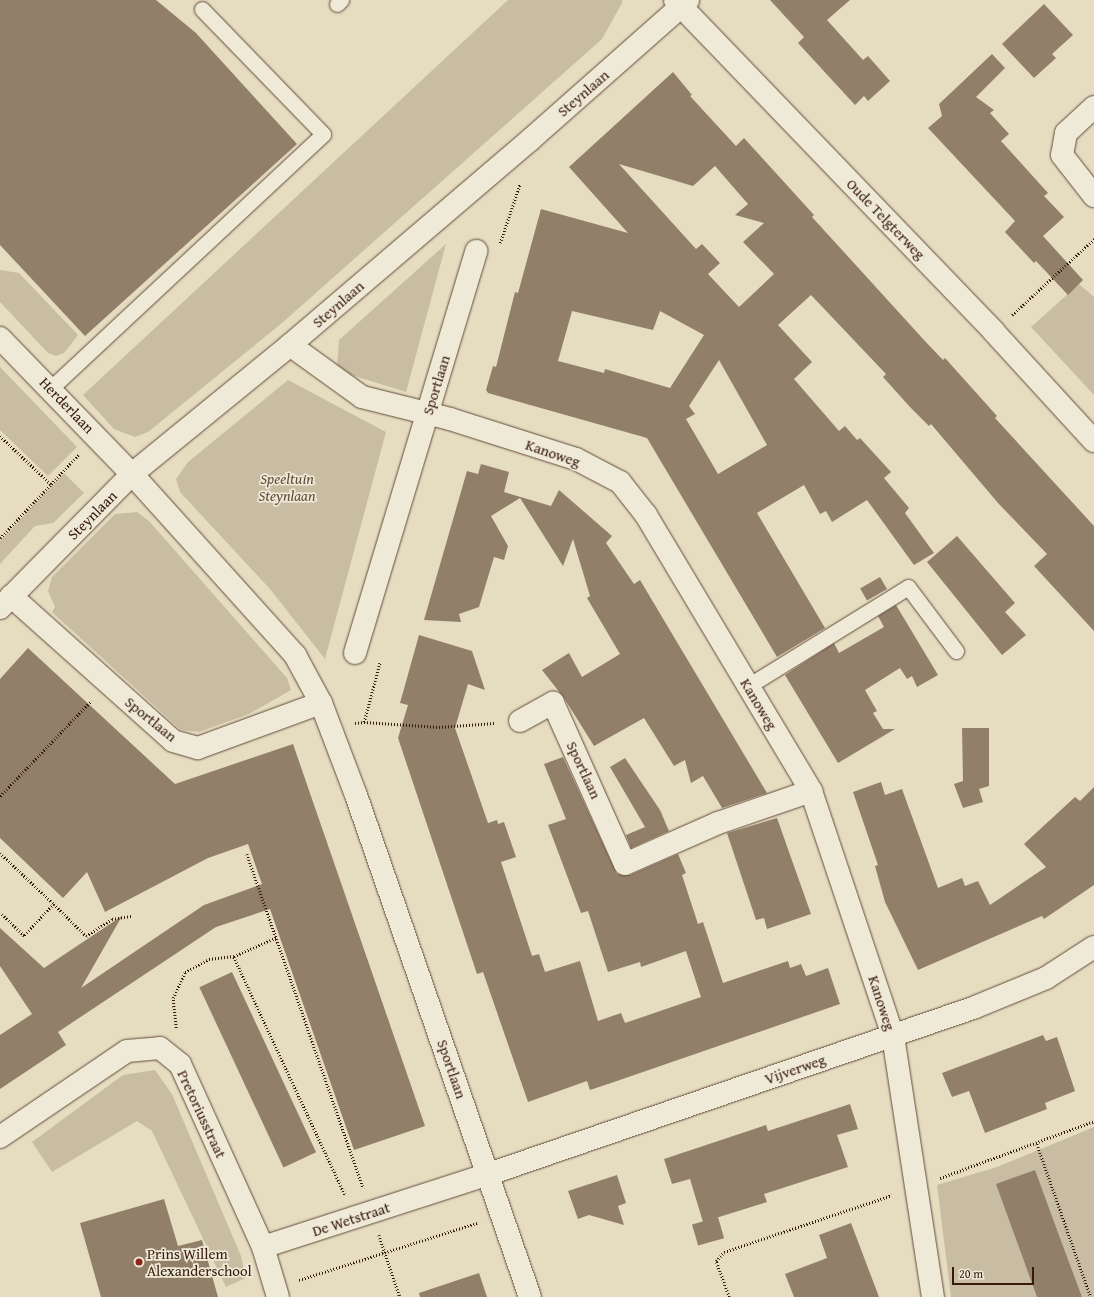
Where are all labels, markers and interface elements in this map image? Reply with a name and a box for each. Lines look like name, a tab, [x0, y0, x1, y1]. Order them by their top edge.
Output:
street label: Steynlaan	[554, 66, 612, 120]
street label: Oude Telgterweg	[843, 175, 929, 263]
street label: Steynlaan	[309, 277, 367, 331]
street label: Sportlaan	[418, 353, 454, 417]
street label: Herderlaan	[36, 373, 98, 437]
street label: Kanoweg	[523, 435, 583, 471]
park label: Speeltuin Steynlaan	[258, 469, 316, 504]
street label: Steynlaan	[64, 487, 120, 543]
street label: Kanoweg	[737, 675, 781, 733]
street label: Sportlaan	[121, 693, 181, 745]
street label: Sportlaan	[563, 738, 605, 802]
street label: Kanoweg	[865, 973, 899, 1033]
street label: Sportlaan	[434, 1037, 470, 1101]
street label: Vijverweg	[762, 1050, 828, 1088]
street label: Pretoriusstraat	[174, 1067, 230, 1161]
street label: De Wetstraat	[310, 1198, 392, 1240]
place label: Prins Willem Alexanderschool	[147, 1244, 252, 1279]
marker: Prins Willem Alexanderschool	[134, 1257, 144, 1267]
scale bar	[954, 1259, 1036, 1285]
text: 20 m	[959, 1265, 983, 1282]

